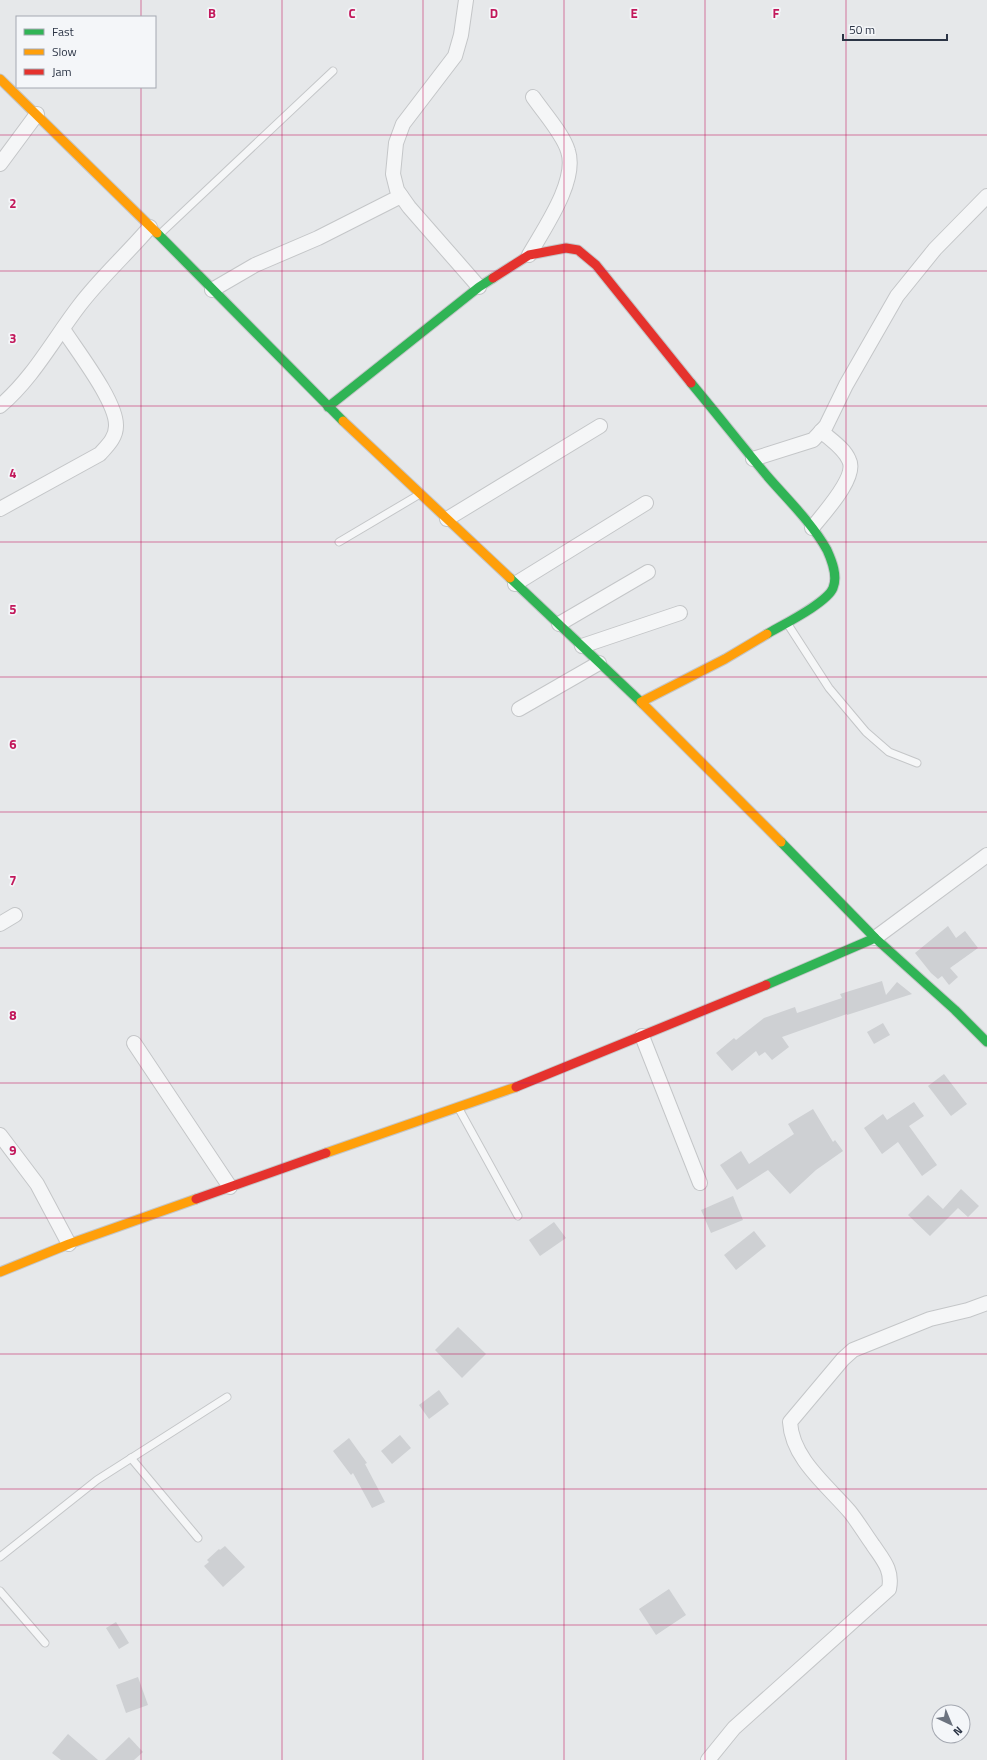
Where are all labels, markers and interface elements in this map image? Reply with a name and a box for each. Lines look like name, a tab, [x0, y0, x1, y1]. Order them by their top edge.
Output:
text: B	[208, 3, 216, 23]
text: C	[348, 3, 356, 23]
text: D	[490, 3, 498, 23]
text: E	[630, 3, 638, 23]
text: F	[773, 3, 780, 23]
legend	[16, 16, 156, 88]
scale bar	[843, 16, 947, 42]
text: 50 m	[849, 20, 875, 39]
text: Fast	[52, 22, 75, 41]
text: Slow	[52, 42, 77, 61]
text: Jam	[52, 62, 72, 81]
text: 2	[9, 193, 17, 213]
text: 3	[9, 328, 17, 348]
text: 4	[9, 463, 17, 483]
text: 5	[9, 599, 17, 619]
text: 6	[9, 734, 17, 754]
text: 7	[9, 870, 17, 890]
text: 8	[9, 1005, 17, 1025]
text: 9	[9, 1140, 17, 1160]
north arrow	[931, 1704, 971, 1744]
text: N	[950, 1723, 966, 1740]

